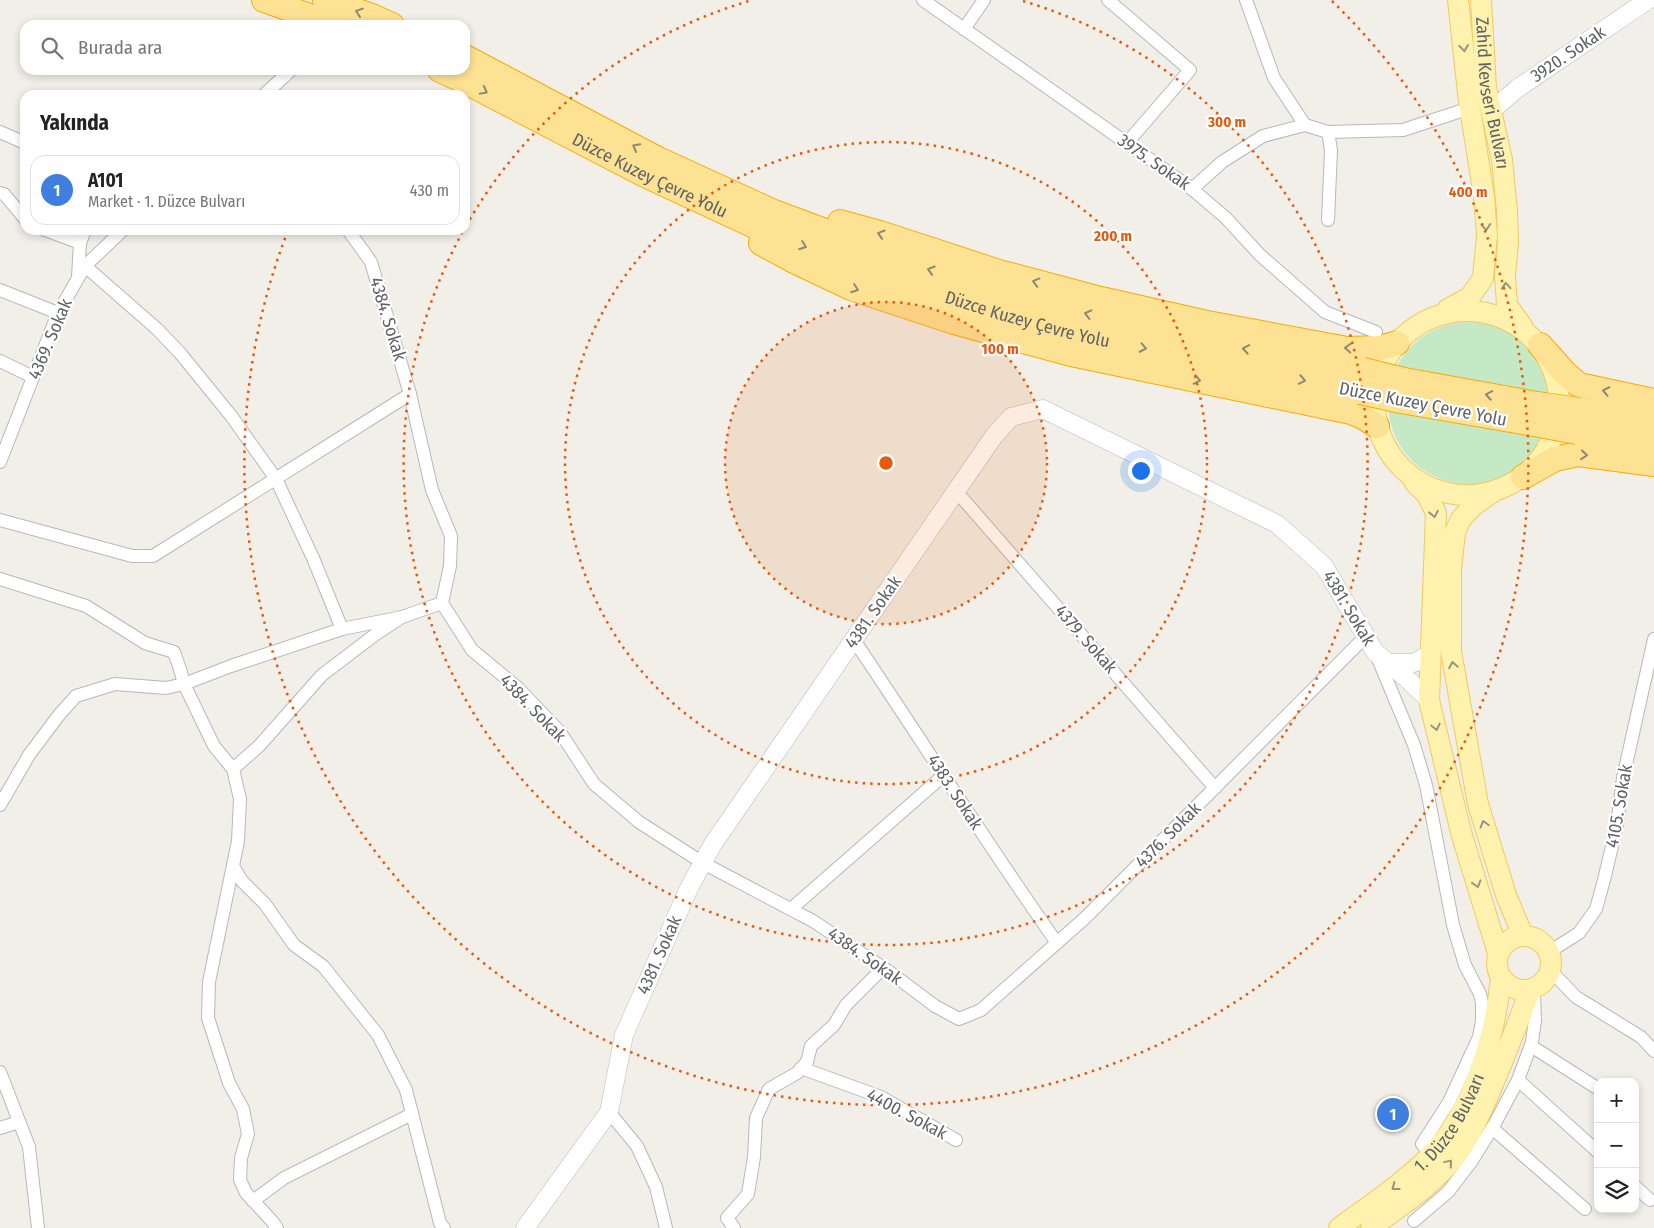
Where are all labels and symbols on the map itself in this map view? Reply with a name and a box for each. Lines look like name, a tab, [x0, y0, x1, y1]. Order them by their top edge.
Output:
one-way arrow	[355, 7, 363, 17]
street label: Zahid Kevseri Bulvarı	[1471, 16, 1514, 170]
street label: 3920. Sokak	[1526, 21, 1610, 87]
one-way arrow	[1458, 45, 1469, 53]
one-way arrow	[479, 85, 488, 95]
text: 300 m	[1207, 113, 1246, 131]
street label: Düzce Kuzey Çevre Yolu	[568, 128, 731, 223]
street label: 3975. Sokak	[1113, 129, 1195, 195]
one-way arrow	[632, 143, 641, 153]
text: 400 m	[1449, 183, 1487, 201]
one-way arrow	[1481, 223, 1492, 231]
text: 200 m	[1093, 227, 1132, 245]
one-way arrow	[877, 229, 885, 239]
one-way arrow	[799, 240, 807, 250]
one-way arrow	[928, 265, 936, 275]
street label: 4384. Sokak	[365, 275, 411, 364]
one-way arrow	[1032, 277, 1040, 287]
one-way arrow	[1501, 282, 1512, 290]
one-way arrow	[850, 283, 858, 293]
street label: Düzce Kuzey Çevre Yolu	[942, 286, 1112, 352]
street label: 4369. Sokak	[23, 295, 77, 383]
one-way arrow	[1083, 309, 1092, 320]
text: 100 m	[981, 340, 1019, 358]
one-way arrow	[1138, 342, 1147, 353]
one-way arrow	[1344, 343, 1352, 353]
one-way arrow	[1242, 345, 1251, 355]
one-way arrow	[1193, 374, 1202, 384]
one-way arrow	[1298, 375, 1307, 385]
street label: Düzce Kuzey Çevre Yolu	[1337, 377, 1509, 431]
one-way arrow	[1602, 386, 1611, 397]
one-way arrow	[1485, 390, 1494, 400]
one-way arrow	[1580, 450, 1588, 461]
centre of rings	[877, 454, 895, 472]
your location	[1128, 458, 1154, 484]
one-way arrow	[1428, 509, 1438, 518]
street label: 4381. Sokak	[1318, 566, 1380, 650]
street label: 4381. Sokak	[840, 571, 906, 653]
street label: 4379. Sokak	[1050, 600, 1122, 678]
one-way arrow	[1449, 660, 1459, 669]
street label: 4384. Sokak	[495, 669, 571, 747]
one-way arrow	[1430, 723, 1441, 732]
street label: 4383. Sokak	[922, 750, 988, 834]
street label: 4105. Sokak	[1601, 762, 1637, 849]
street label: 4376. Sokak	[1131, 797, 1206, 872]
one-way arrow	[1480, 821, 1490, 829]
one-way arrow	[1471, 880, 1481, 888]
street label: 4381. Sokak	[632, 912, 686, 998]
street label: 4384. Sokak	[823, 922, 907, 990]
street label: 1. Düzce Bulvarı	[1409, 1070, 1489, 1177]
street label: 4400. Sokak	[863, 1084, 952, 1145]
pin: 1	[1377, 1095, 1409, 1133]
one-way arrow	[1443, 1160, 1452, 1169]
one-way arrow	[1392, 1181, 1401, 1189]

